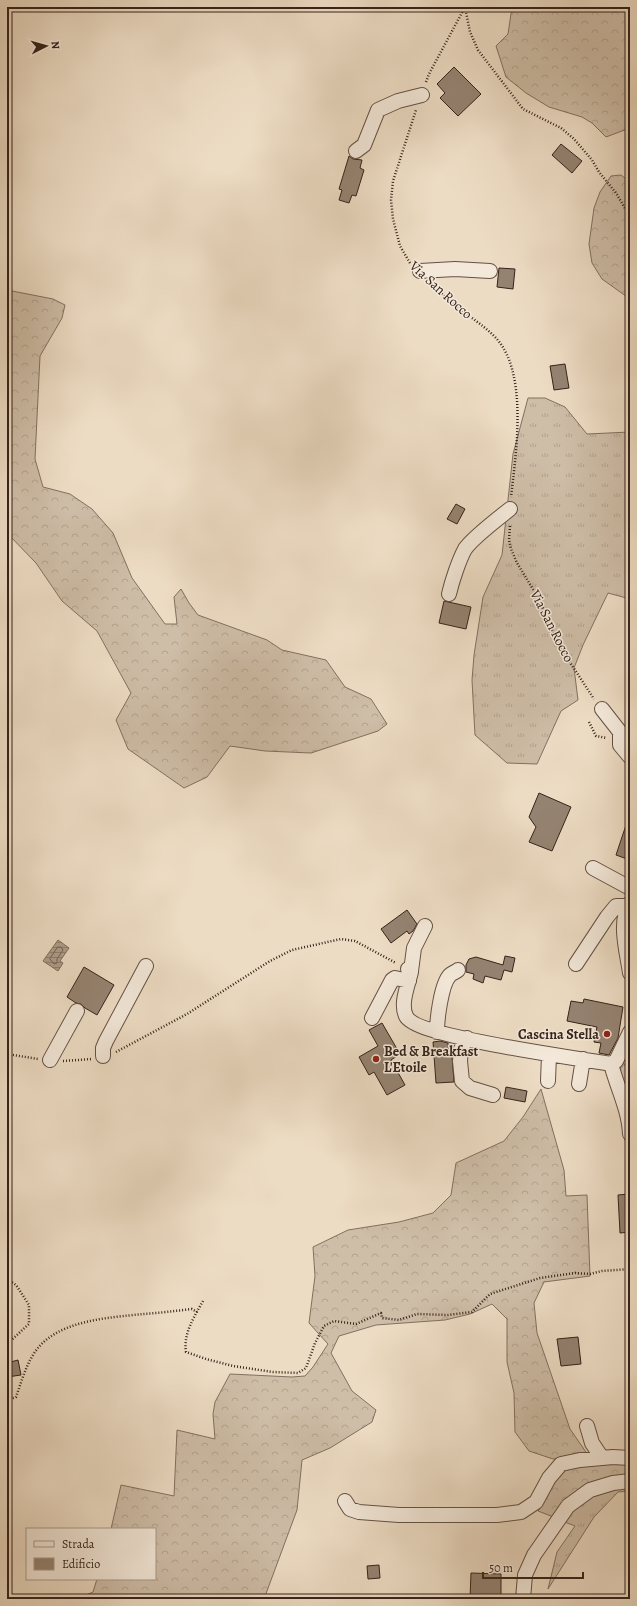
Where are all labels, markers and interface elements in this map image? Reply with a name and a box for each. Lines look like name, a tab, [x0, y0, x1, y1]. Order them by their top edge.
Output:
north arrow	[26, 26, 66, 66]
text: N	[48, 40, 63, 50]
street label: Via San Rocco	[405, 256, 477, 323]
street label: Via San Rocco	[525, 586, 578, 665]
place label: Cascina Stella	[518, 1025, 599, 1044]
marker: Cascina Stella	[602, 1029, 612, 1039]
place label: Bed & Breakfast L'Etoile	[384, 1042, 479, 1077]
marker: Bed & Breakfast L'Etoile	[371, 1054, 381, 1064]
legend	[26, 1528, 156, 1580]
text: Strada	[62, 1536, 95, 1552]
scale bar	[483, 1554, 583, 1580]
text: Edificio	[62, 1556, 100, 1572]
text: 50 m	[489, 1560, 513, 1576]

